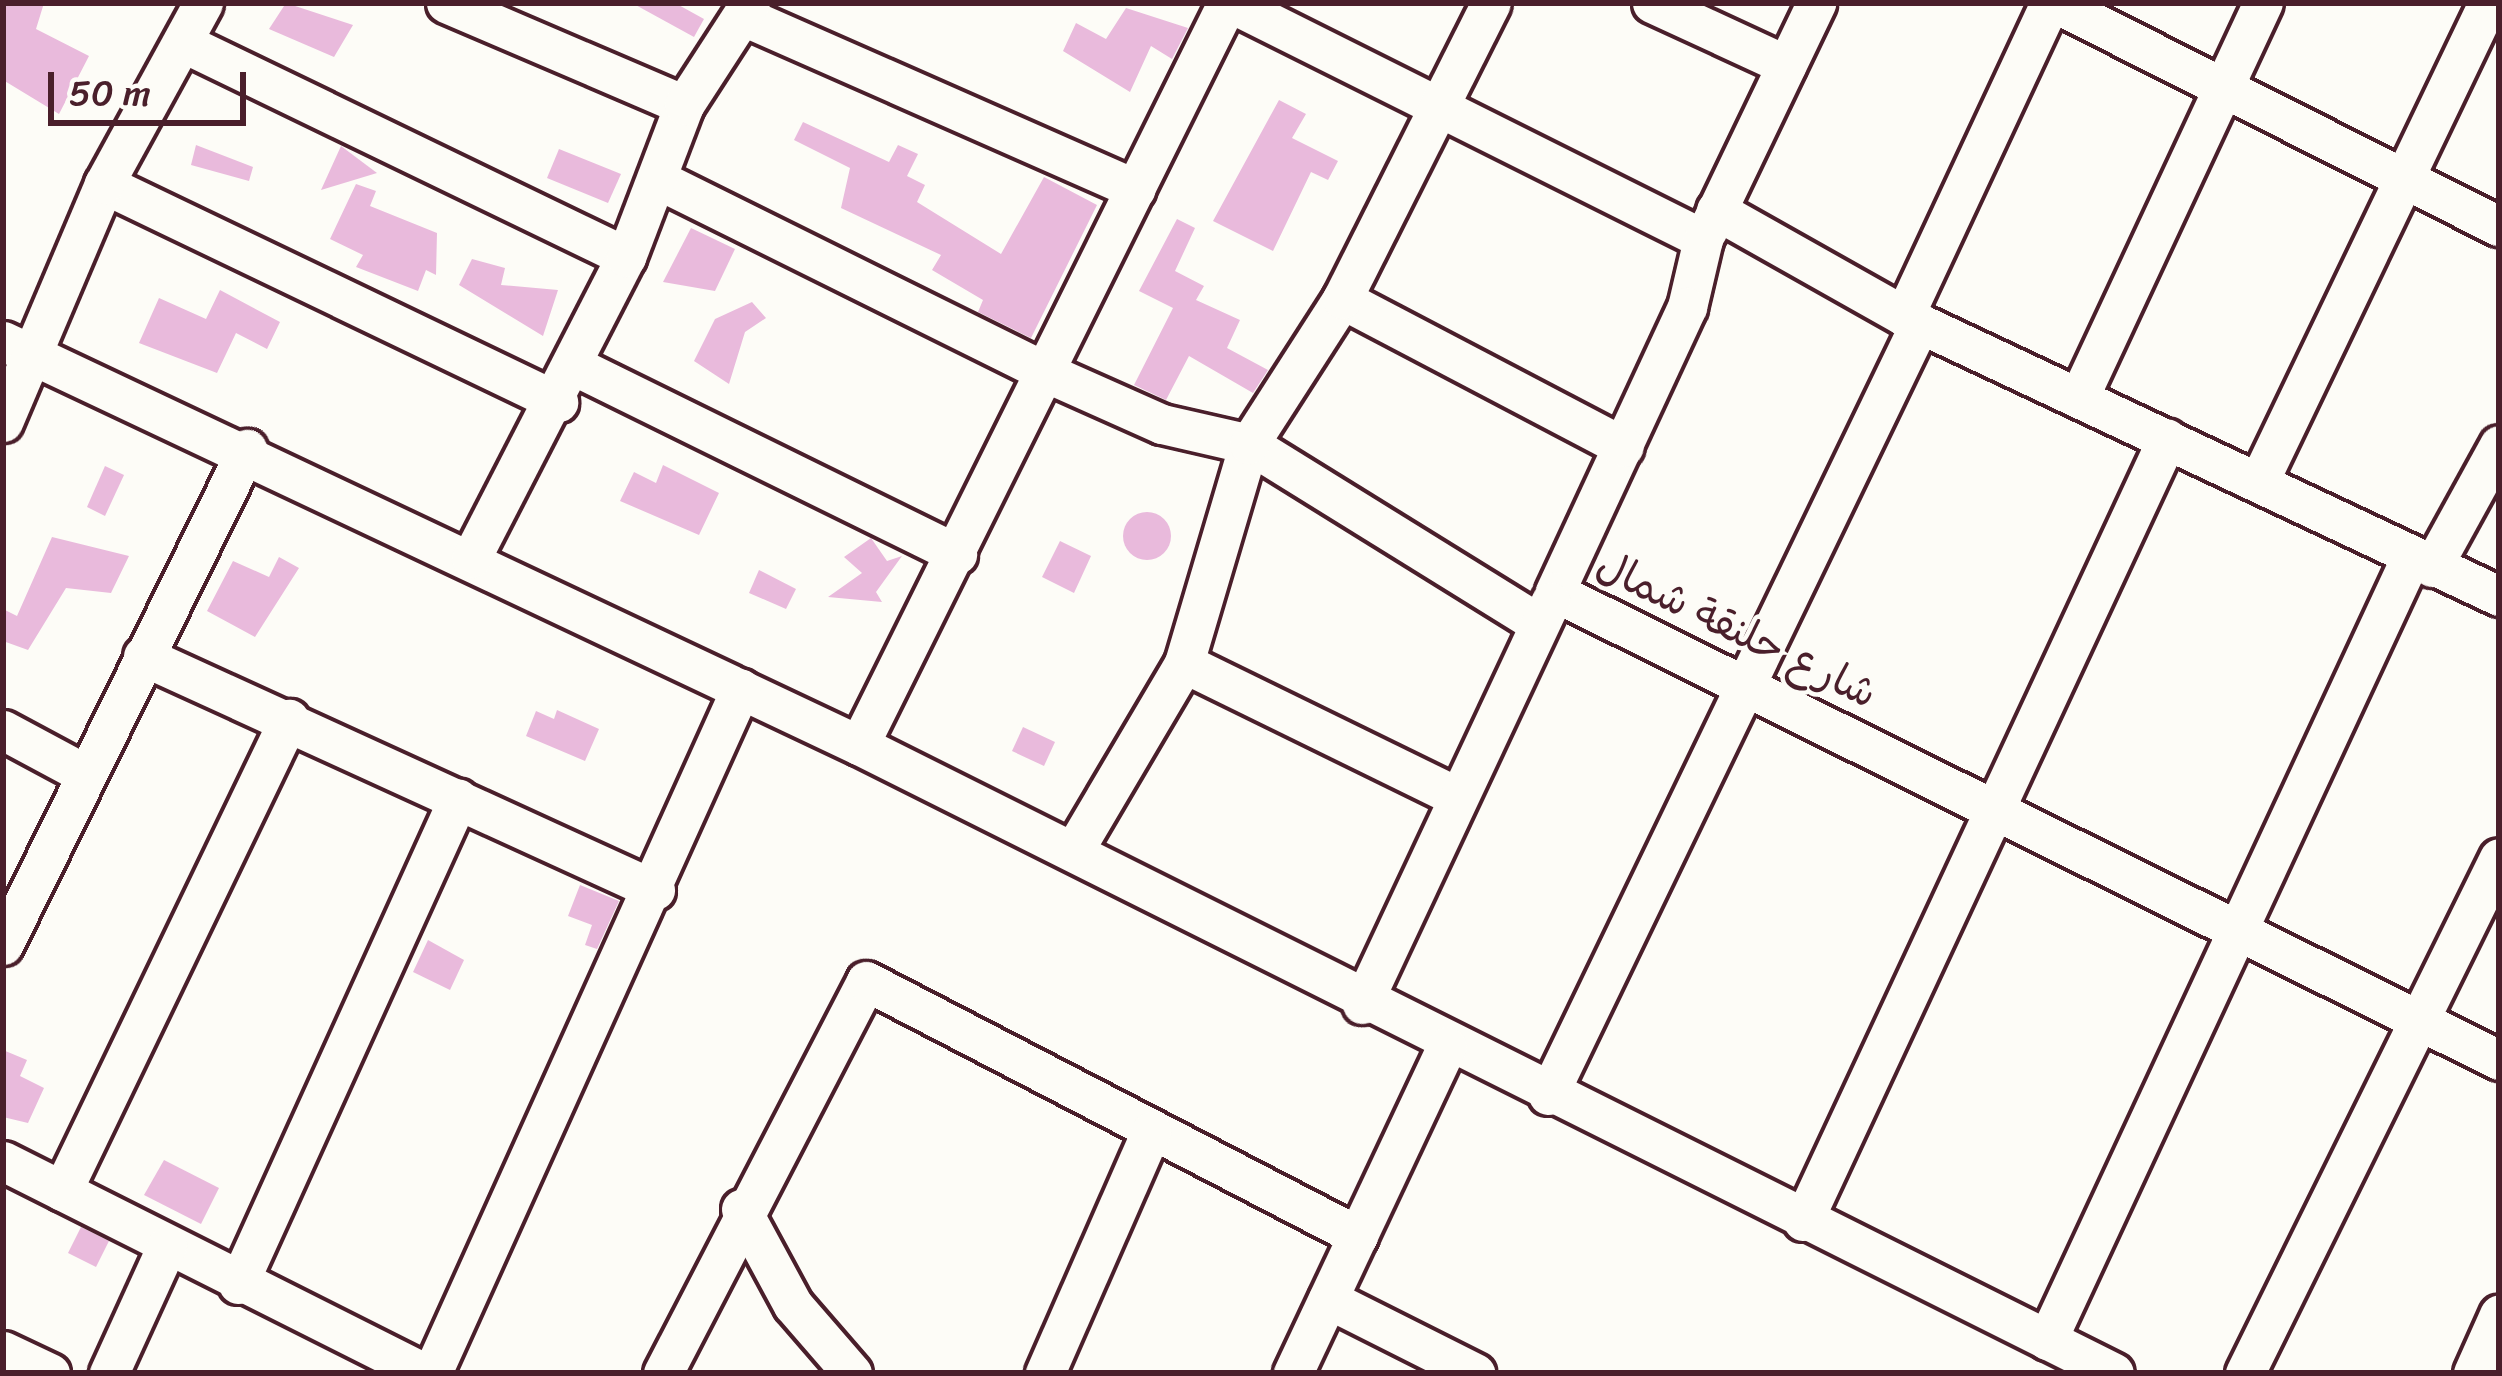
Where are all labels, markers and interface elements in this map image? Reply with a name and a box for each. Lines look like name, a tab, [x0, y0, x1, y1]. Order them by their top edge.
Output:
scale bar	[54, 48, 252, 122]
text: 50 m	[69, 61, 151, 125]
street label: شارع حلنقة شمال	[1589, 539, 1885, 719]

